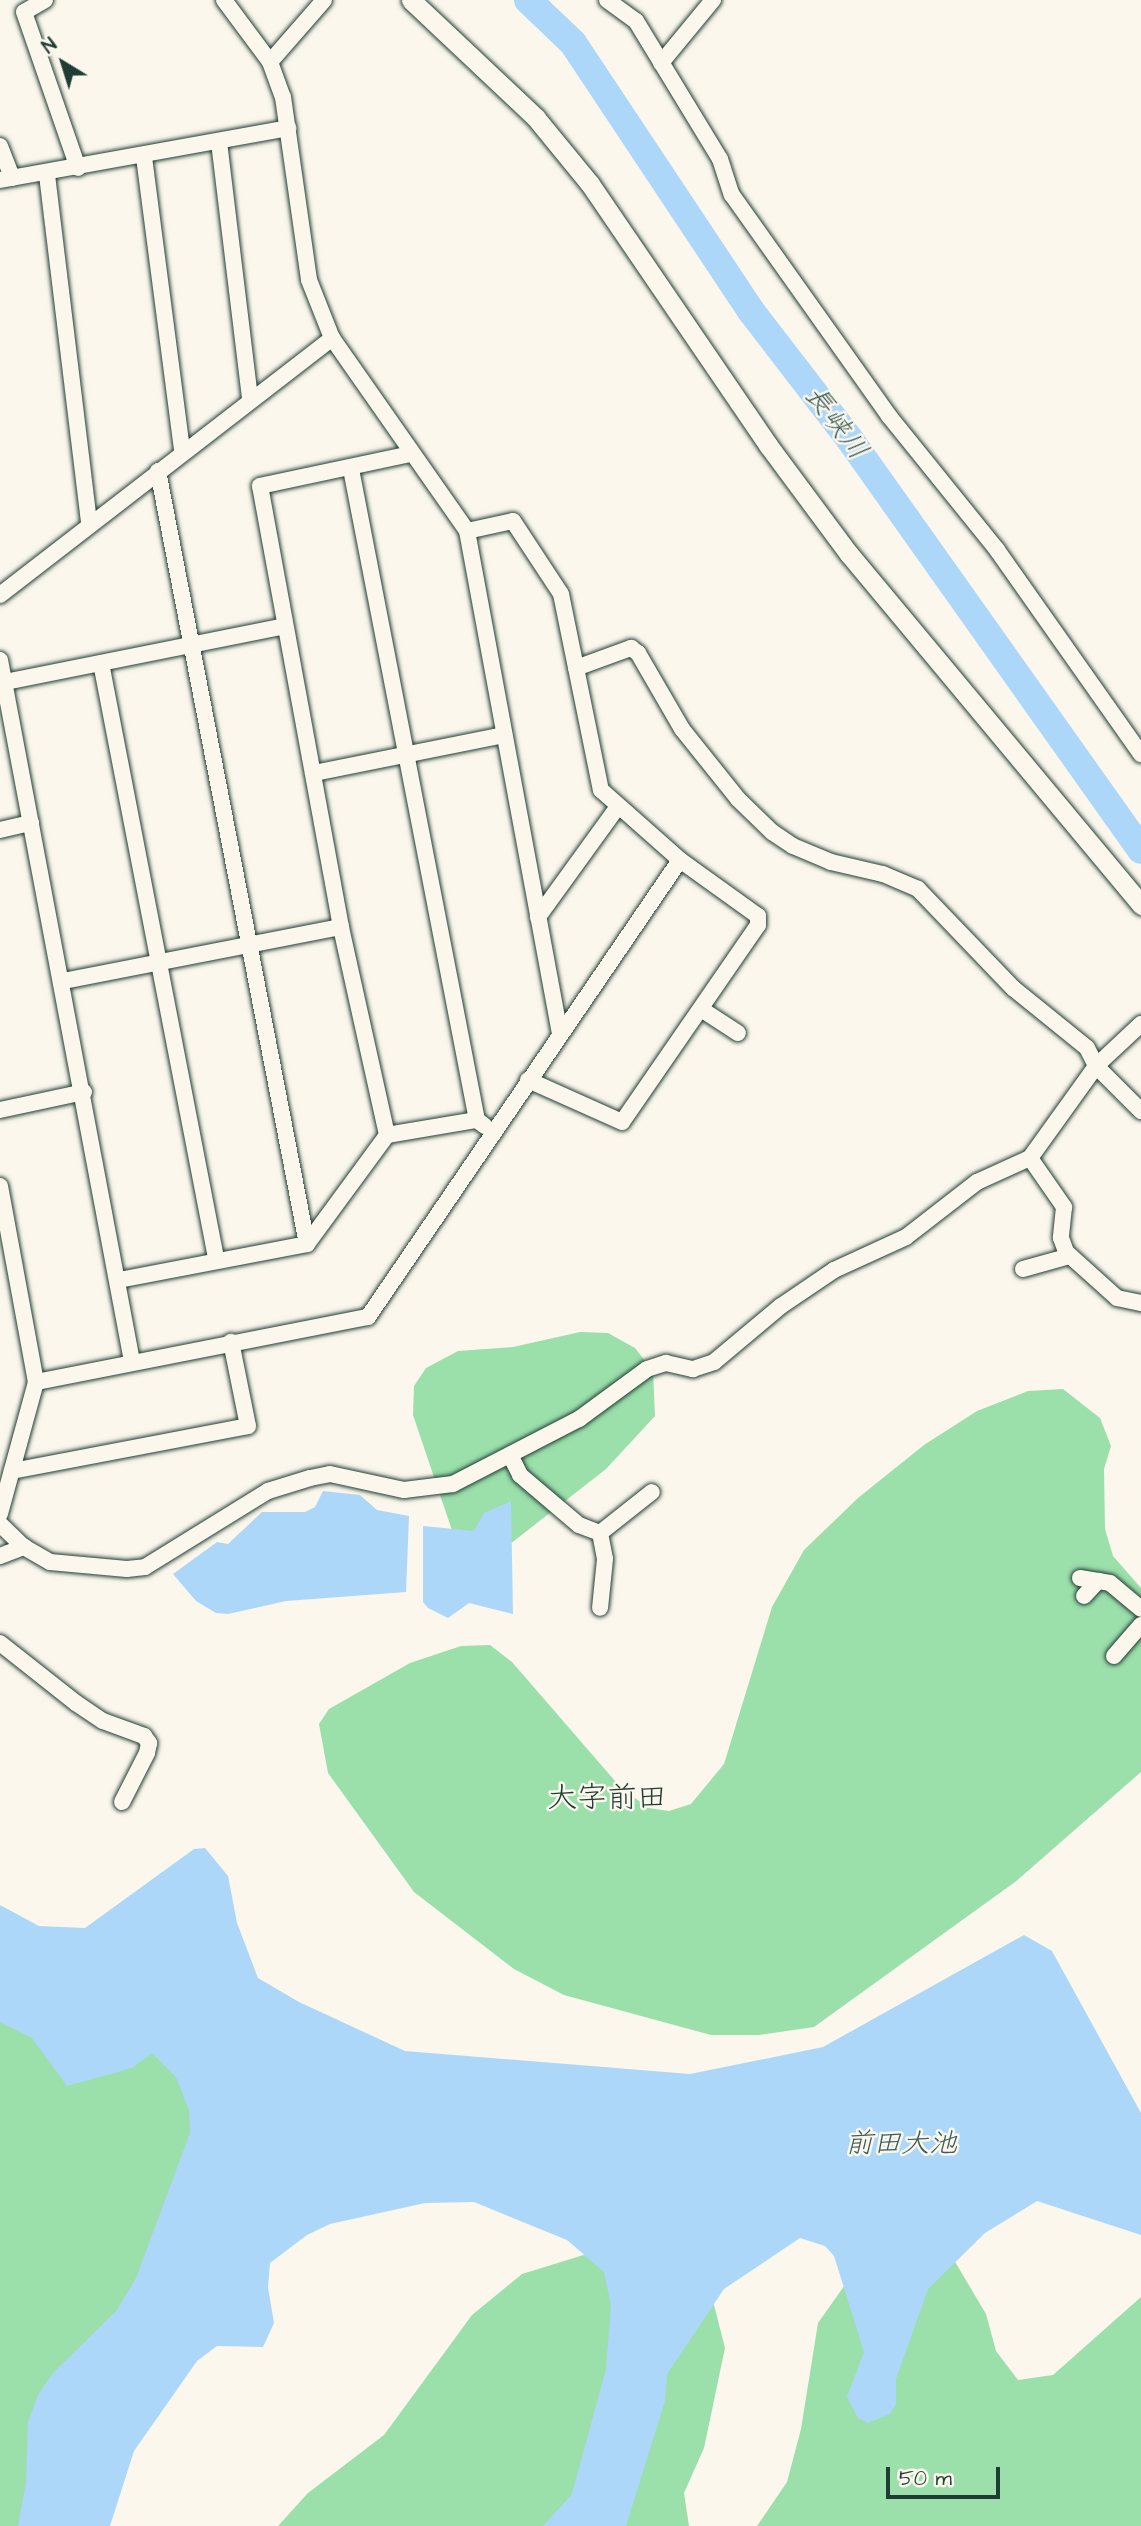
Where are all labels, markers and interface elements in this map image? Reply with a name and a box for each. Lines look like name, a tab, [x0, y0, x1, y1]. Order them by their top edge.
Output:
north arrow	[28, 28, 98, 98]
text: N	[37, 32, 63, 60]
water label: 長峡川	[797, 379, 875, 467]
district label: 大字前田	[547, 1780, 667, 1816]
water label: 前田大池	[845, 2127, 957, 2161]
scale bar	[889, 2452, 1003, 2496]
text: 50 m	[899, 2464, 952, 2493]

